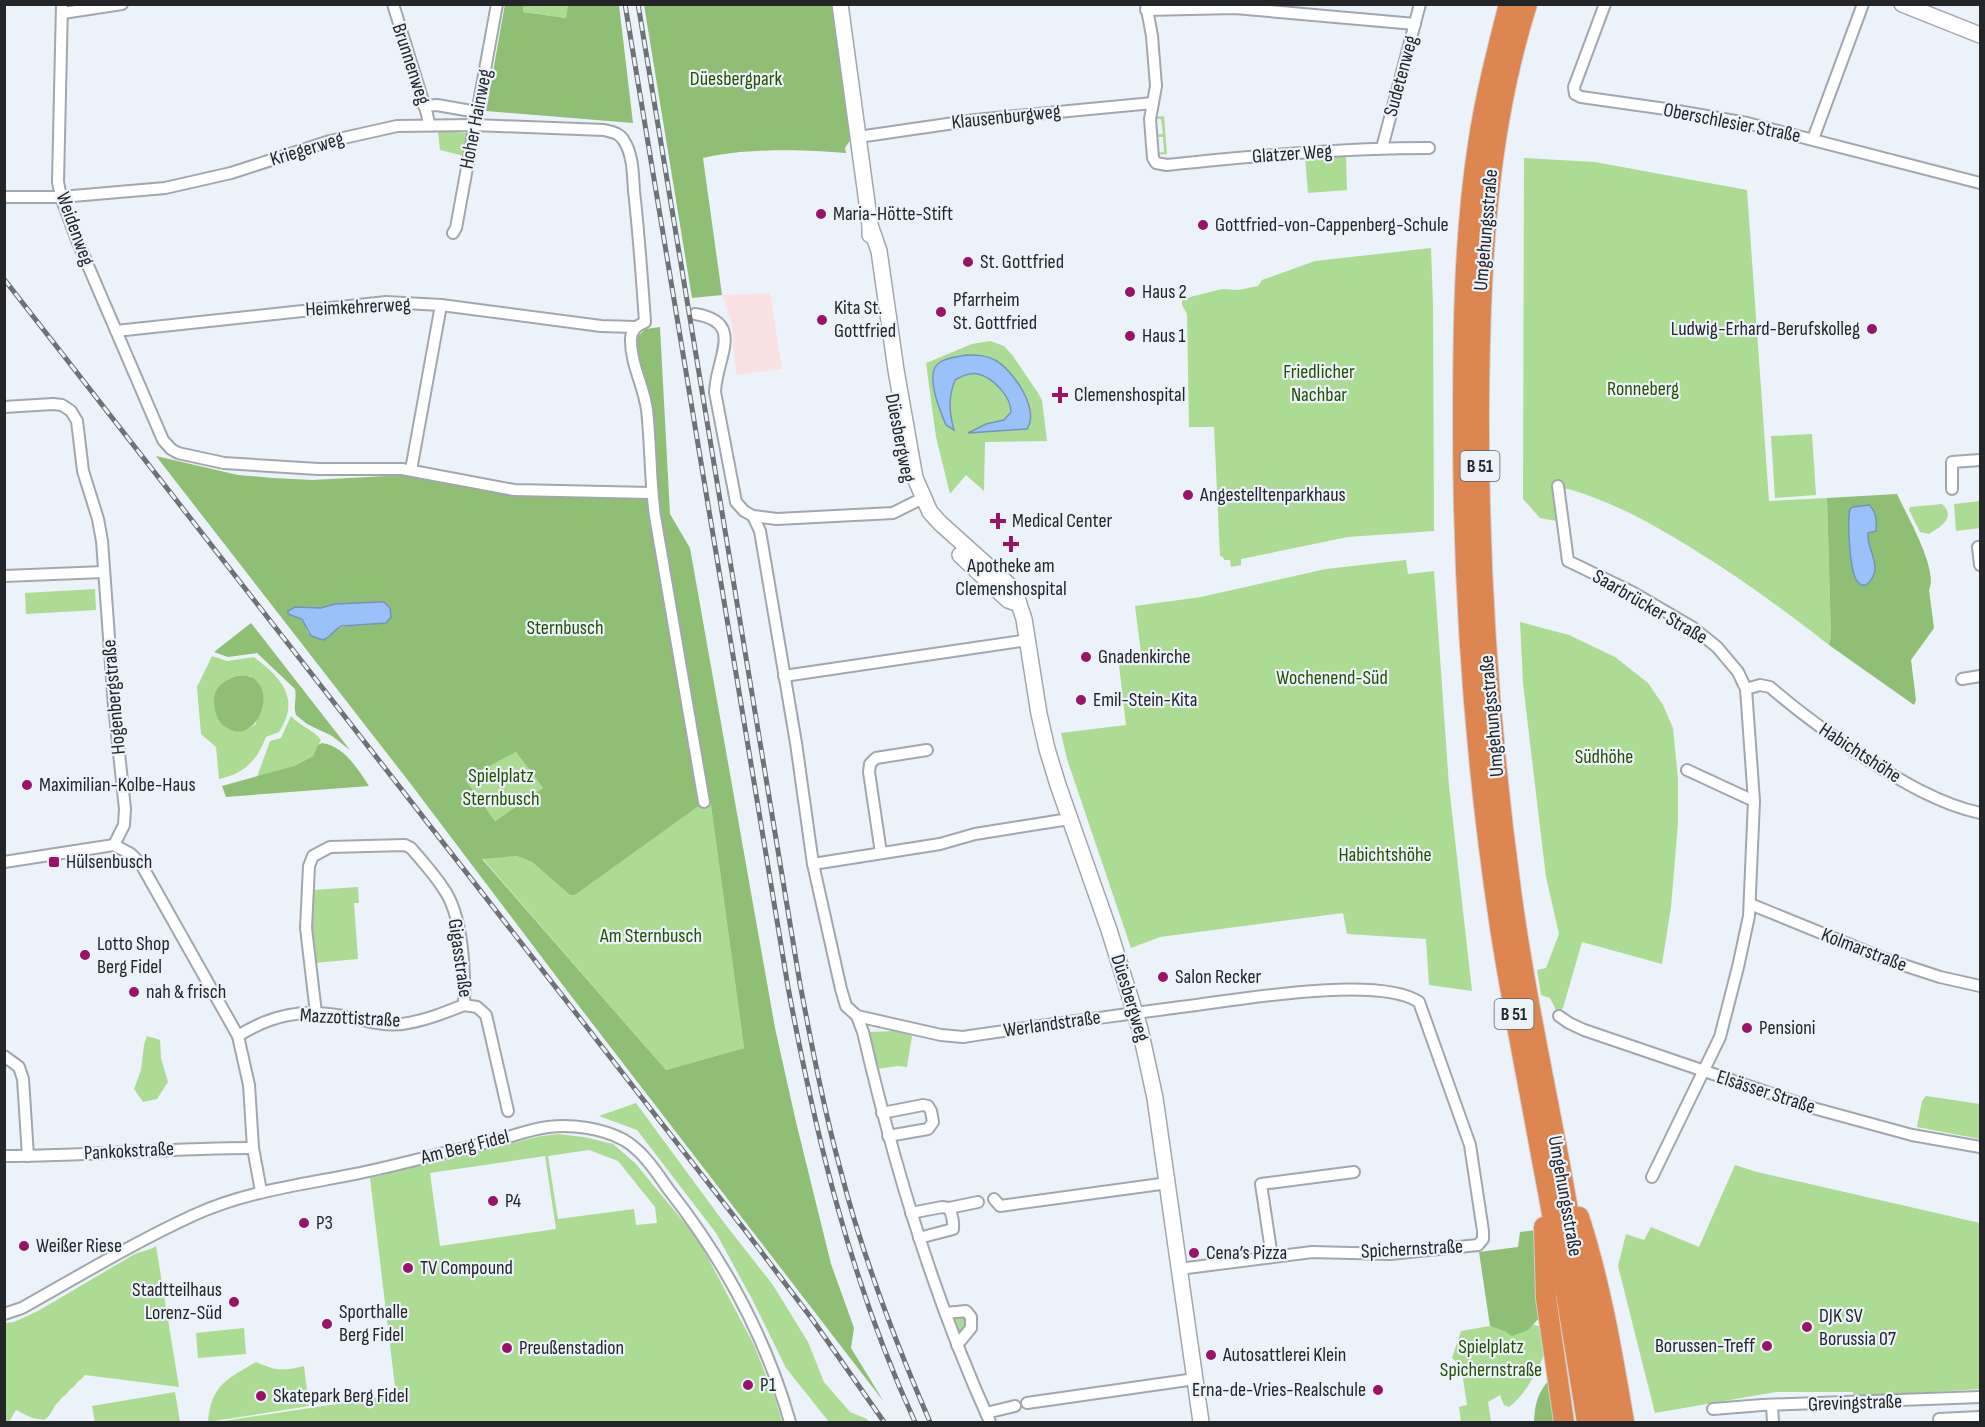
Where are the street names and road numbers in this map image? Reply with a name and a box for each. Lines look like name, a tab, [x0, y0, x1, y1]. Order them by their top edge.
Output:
street label: Brunnenweg	[387, 20, 435, 108]
street label: Sudetenweg	[1379, 33, 1423, 119]
street label: Hoher Hainweg	[455, 67, 497, 171]
street label: Oberschlesier Straße	[1661, 98, 1803, 148]
street label: Klausenburgweg	[950, 99, 1062, 135]
street label: Kriegerweg	[267, 126, 347, 172]
street label: Glatzer Weg	[1251, 139, 1333, 169]
street label: Umgehungsstraße	[1469, 168, 1503, 292]
street label: Weidenweg	[51, 189, 99, 269]
street label: Heimkehrerweg	[305, 292, 411, 322]
street label: Düesbergweg	[880, 392, 920, 484]
road number: B 51	[1460, 451, 1500, 481]
street label: Saarbrücker Straße	[1588, 564, 1712, 650]
street label: Hogenbergstraße	[97, 639, 131, 755]
street label: Umgehungsstraße	[1475, 654, 1509, 778]
street label: Habichtshöhe	[1814, 718, 1906, 788]
street label: Gigasstraße	[443, 917, 477, 999]
street label: Kolmarstraße	[1818, 923, 1910, 977]
street label: Düesbergweg	[1105, 951, 1155, 1045]
road number: B 51	[1494, 999, 1534, 1029]
street label: Mazzottistraße	[299, 1003, 401, 1033]
street label: Werlandstraße	[1002, 1005, 1102, 1043]
street label: Elsässer Straße	[1714, 1065, 1818, 1119]
street label: Am Berg Fidel	[417, 1124, 512, 1170]
street label: Umgehungsstraße	[1543, 1134, 1587, 1258]
street label: Pankokstraße	[83, 1137, 175, 1165]
street label: Spichernstraße	[1360, 1234, 1464, 1264]
street label: Grevingstraße	[1808, 1389, 1902, 1417]

